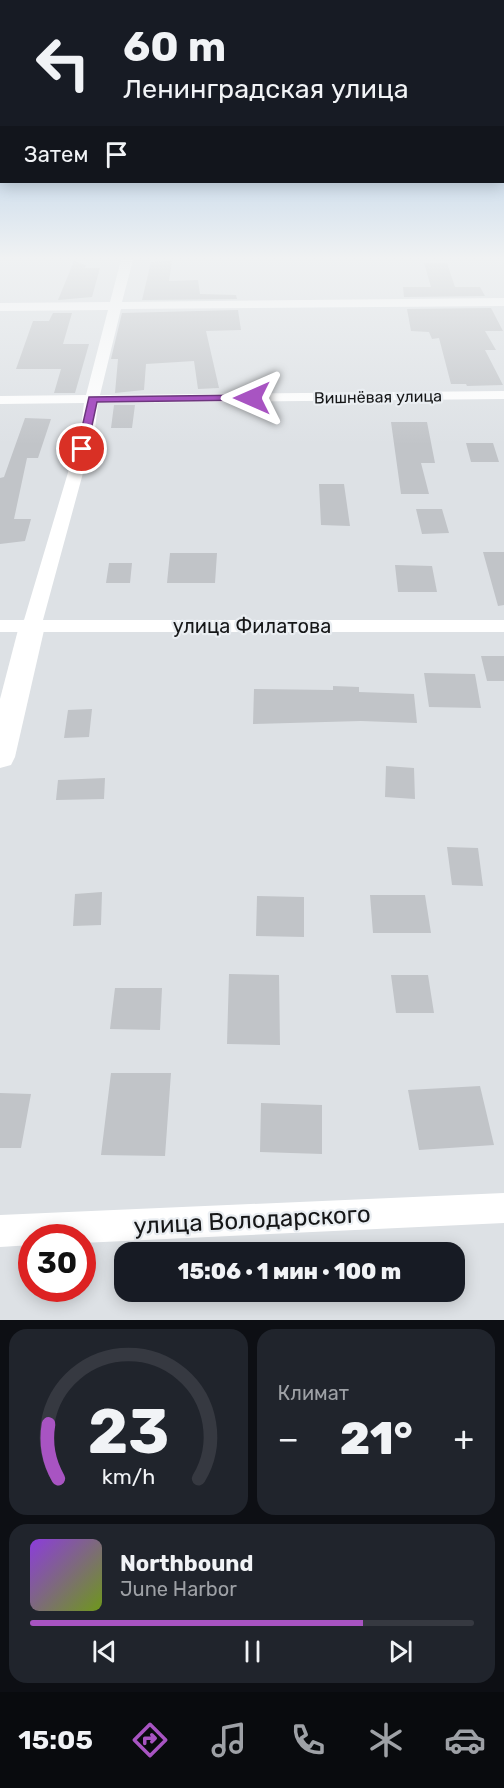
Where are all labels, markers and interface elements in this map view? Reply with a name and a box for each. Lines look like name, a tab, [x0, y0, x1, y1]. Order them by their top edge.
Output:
text: 60 m	[123, 22, 226, 72]
icon: left	[24, 24, 102, 102]
text: Ленинградская улица	[123, 73, 409, 105]
icon: arrive	[100, 138, 133, 171]
text: Затем	[24, 141, 88, 168]
position arrow	[220, 366, 284, 430]
street label: Вишнёвая улица	[314, 386, 442, 408]
pin	[56, 423, 107, 474]
icon: arrive	[65, 432, 98, 465]
street label: улица Филатова	[173, 614, 331, 638]
street label: улица Володарского	[133, 1200, 371, 1240]
speed limit sign: 30	[18, 1224, 96, 1302]
text: 15:06 · 1 мин · 100 m	[178, 1258, 401, 1285]
text: Климат	[278, 1381, 349, 1405]
text: 23	[87, 1395, 169, 1469]
text: 21°	[340, 1412, 413, 1465]
text: −	[278, 1419, 299, 1458]
text: +	[453, 1419, 474, 1458]
text: km/h	[101, 1464, 155, 1489]
text: Northbound	[120, 1550, 253, 1577]
text: June Harbor	[120, 1577, 237, 1601]
icon: previous	[88, 1635, 121, 1668]
icon: pause	[236, 1635, 269, 1668]
icon: next	[384, 1635, 417, 1668]
icon: directions	[129, 1719, 171, 1761]
icon: music	[208, 1719, 250, 1761]
icon: phone	[287, 1719, 329, 1761]
icon: climate	[365, 1719, 407, 1761]
icon: car	[444, 1719, 486, 1761]
text: 15:05	[18, 1724, 93, 1756]

